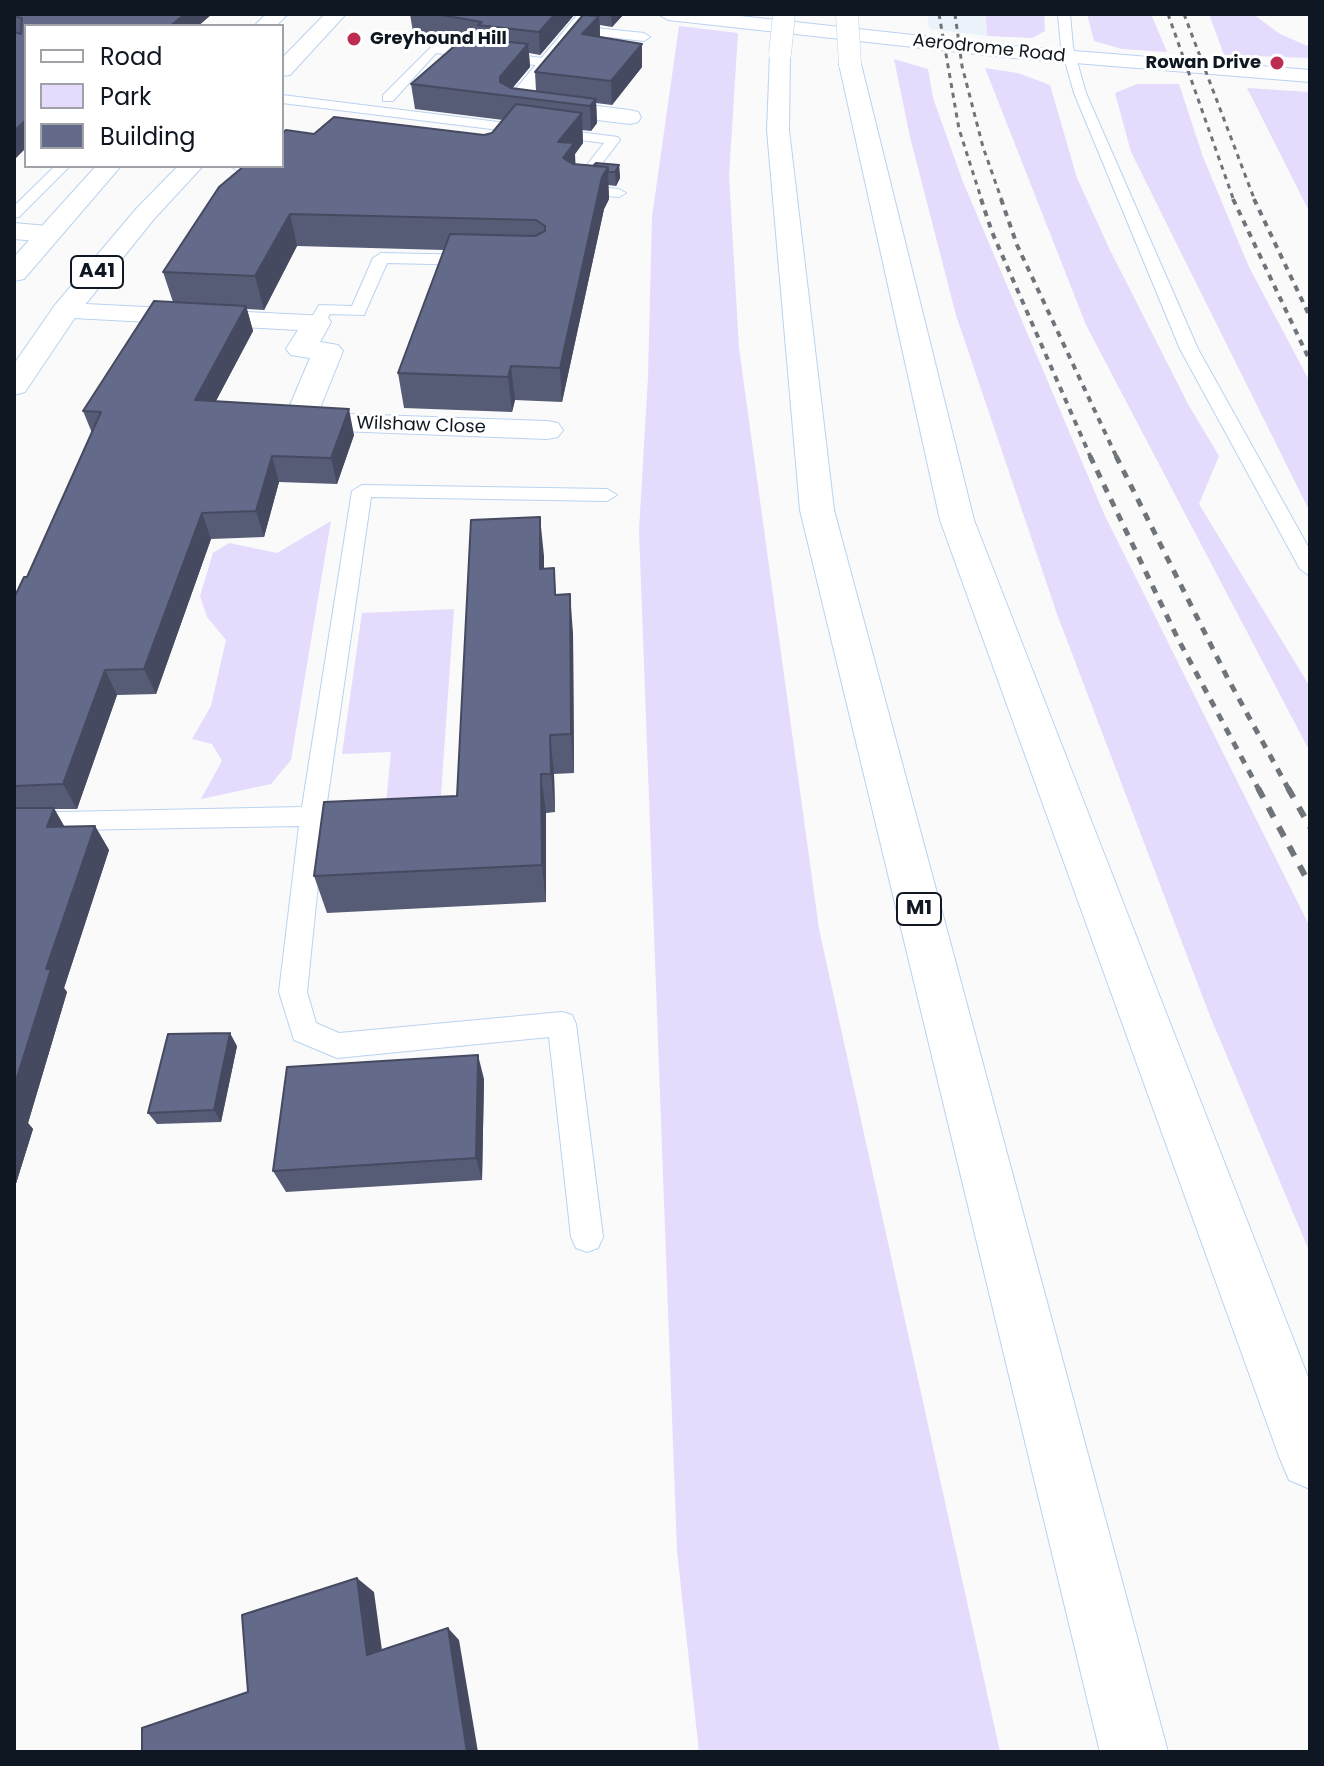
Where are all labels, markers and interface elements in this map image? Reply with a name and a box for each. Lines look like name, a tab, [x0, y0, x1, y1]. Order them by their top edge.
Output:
legend	[24, 24, 284, 168]
place label: Greyhound Hill	[370, 28, 507, 50]
marker: Greyhound Hill	[345, 30, 363, 48]
street label: Aerodrome Road	[912, 30, 1066, 68]
text: Road	[100, 40, 162, 73]
place label: Rowan Drive	[1146, 52, 1261, 74]
marker: Rowan Drive	[1268, 54, 1286, 72]
text: Park	[100, 80, 151, 113]
text: Building	[100, 120, 196, 153]
road number: A41	[71, 256, 123, 288]
street label: Wilshaw Close	[356, 413, 486, 439]
road number: M1	[897, 893, 941, 925]

